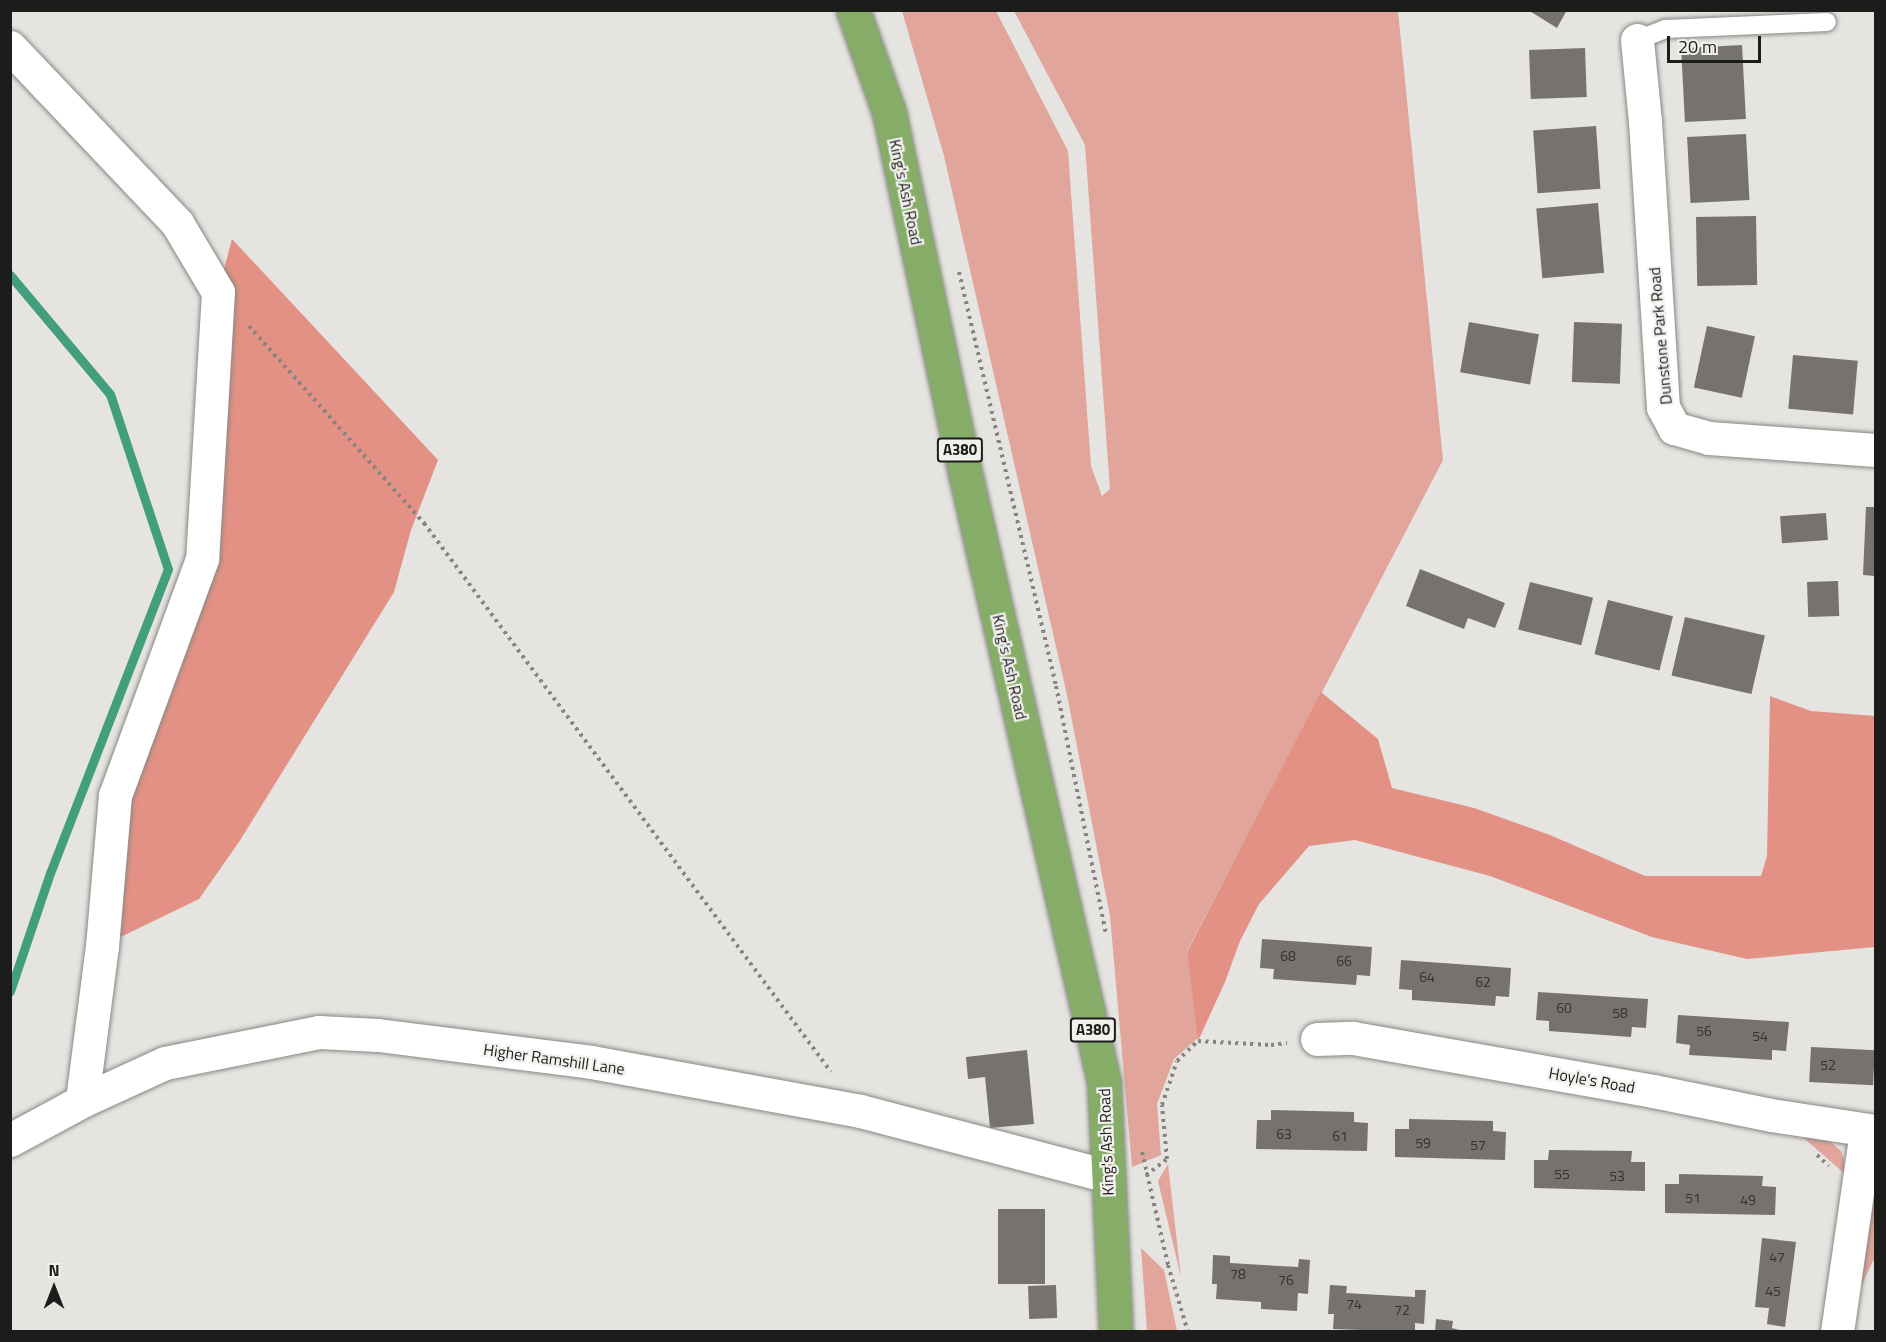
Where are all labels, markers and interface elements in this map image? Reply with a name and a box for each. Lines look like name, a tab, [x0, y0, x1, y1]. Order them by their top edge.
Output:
scale bar	[1670, 24, 1764, 62]
text: 20 m	[1678, 33, 1717, 60]
street label: King's Ash Road	[885, 137, 927, 247]
street label: Dunstone Park Road	[1644, 266, 1676, 406]
road number: A380	[936, 438, 984, 462]
street label: King's Ash Road	[989, 613, 1031, 721]
house number: 68	[1280, 948, 1296, 964]
house number: 66	[1336, 953, 1352, 969]
house number: 64	[1419, 969, 1435, 985]
house number: 62	[1475, 974, 1491, 990]
house number: 60	[1556, 1000, 1572, 1016]
house number: 58	[1612, 1005, 1628, 1021]
road number: A380	[1069, 1018, 1117, 1042]
house number: 56	[1696, 1023, 1712, 1039]
house number: 54	[1752, 1028, 1768, 1044]
street label: Higher Ramshill Lane	[482, 1040, 626, 1078]
house number: 52	[1820, 1057, 1836, 1073]
street label: Hoyle's Road	[1547, 1063, 1637, 1097]
street label: King's Ash Road	[1095, 1088, 1117, 1196]
house number: 63	[1276, 1126, 1292, 1142]
house number: 61	[1332, 1128, 1348, 1144]
house number: 59	[1415, 1135, 1431, 1151]
house number: 57	[1470, 1137, 1486, 1153]
house number: 55	[1554, 1166, 1570, 1182]
house number: 53	[1609, 1168, 1625, 1184]
house number: 51	[1685, 1190, 1701, 1206]
house number: 49	[1740, 1192, 1756, 1208]
house number: 47	[1769, 1249, 1785, 1265]
north arrow	[24, 1258, 84, 1318]
text: N	[48, 1258, 60, 1282]
house number: 78	[1230, 1266, 1246, 1282]
house number: 76	[1278, 1272, 1294, 1288]
house number: 45	[1765, 1283, 1781, 1299]
house number: 74	[1346, 1296, 1362, 1312]
house number: 72	[1394, 1302, 1410, 1318]

